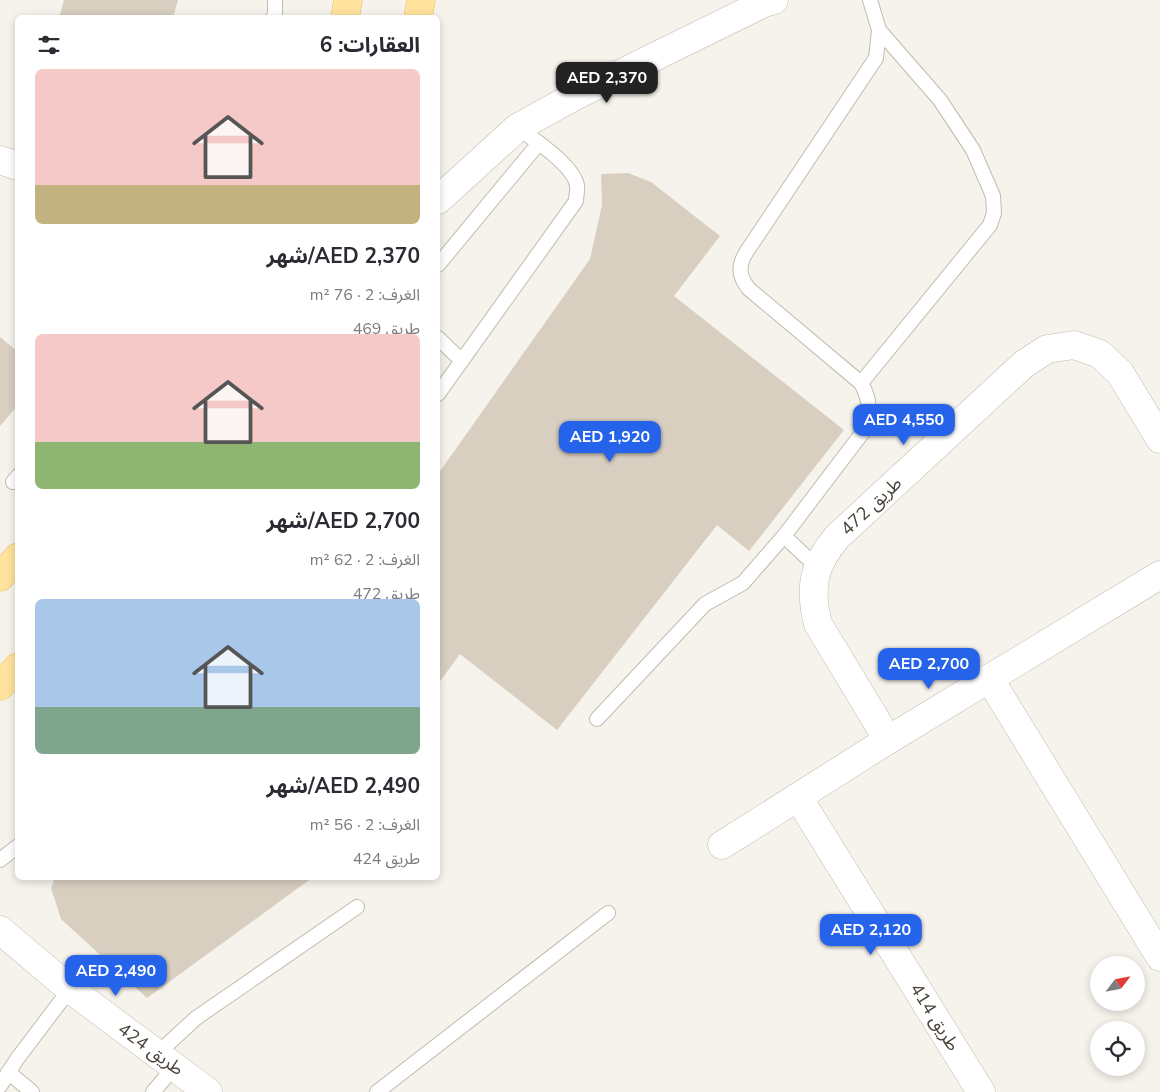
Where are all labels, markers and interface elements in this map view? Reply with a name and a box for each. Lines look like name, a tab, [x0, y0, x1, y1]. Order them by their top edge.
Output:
icon: filters	[35, 31, 63, 59]
text: العقارات: 6	[320, 31, 420, 59]
pin: AED 2,370	[550, 62, 664, 104]
text: AED 2,370	[567, 67, 647, 89]
icon: home	[183, 102, 273, 192]
text: AED 2,370/شهر	[267, 242, 420, 270]
text: الغرف: 2 · 76 m²	[310, 284, 420, 306]
text: طريق 469	[353, 318, 420, 340]
icon: home	[183, 367, 273, 457]
pin: AED 4,550	[847, 404, 961, 446]
text: AED 4,550	[864, 409, 944, 431]
pin: AED 1,920	[553, 420, 667, 463]
text: AED 1,920	[570, 426, 650, 448]
street label: طريق 472	[835, 471, 907, 541]
text: AED 2,700/شهر	[267, 507, 420, 535]
text: الغرف: 2 · 62 m²	[310, 549, 420, 571]
text: طريق 472	[353, 583, 420, 605]
icon: home	[183, 632, 273, 722]
pin: AED 2,700	[872, 648, 986, 690]
text: AED 2,700	[889, 653, 969, 675]
text: AED 2,490/شهر	[267, 772, 420, 800]
text: الغرف: 2 · 56 m²	[310, 814, 420, 836]
text: طريق 424	[353, 848, 420, 870]
pin: AED 2,120	[814, 914, 928, 956]
text: AED 2,120	[831, 919, 911, 941]
pin: AED 2,490	[59, 954, 173, 997]
north arrow	[1090, 956, 1145, 1011]
map controls	[1090, 956, 1145, 1076]
text: AED 2,490	[76, 960, 156, 982]
street label: طريق 414	[905, 979, 965, 1055]
street label: طريق 424	[113, 1017, 189, 1081]
button: locate	[1090, 1021, 1145, 1076]

